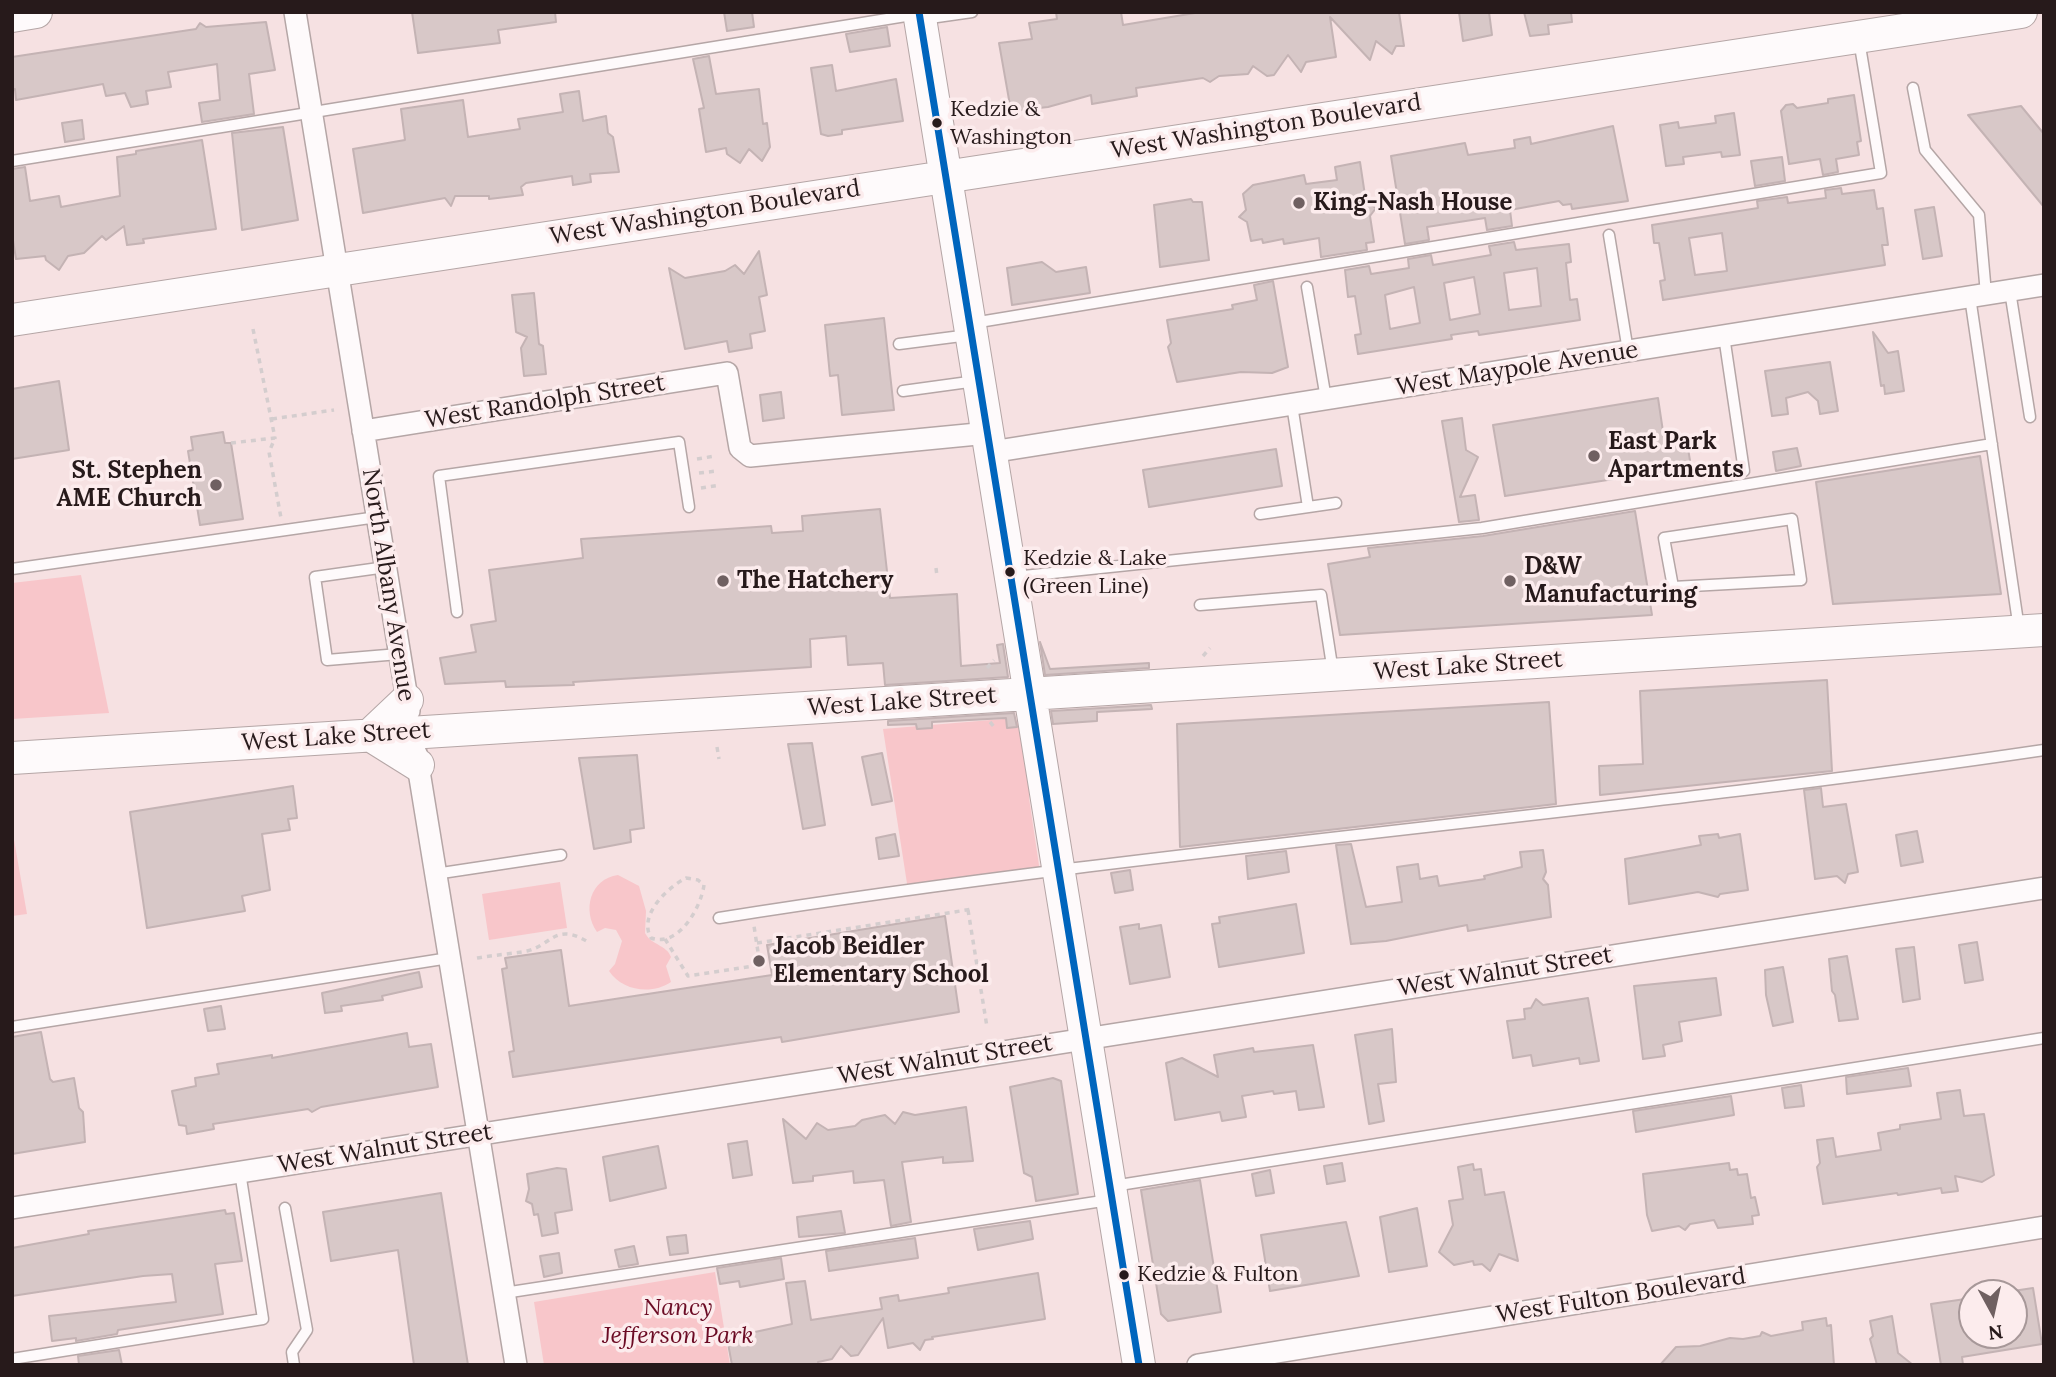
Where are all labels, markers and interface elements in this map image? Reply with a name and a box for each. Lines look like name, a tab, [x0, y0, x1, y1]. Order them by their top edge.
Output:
street label: West Washington Boulevard	[1109, 88, 1423, 166]
place label: Kedzie & Washington	[950, 97, 1072, 148]
marker: Kedzie & Washington	[930, 116, 944, 130]
street label: West Washington Boulevard	[548, 174, 862, 252]
place label: King-Nash House	[1313, 189, 1512, 217]
marker: King-Nash House	[1291, 195, 1307, 211]
street label: West Maypole Avenue	[1394, 336, 1640, 402]
street label: West Randolph Street	[423, 369, 667, 435]
place label: East Park Apartments	[1608, 428, 1744, 484]
marker: East Park Apartments	[1586, 448, 1602, 464]
place label: St. Stephen AME Church	[57, 457, 202, 513]
street label: North Albany Avenue	[355, 467, 421, 703]
marker: St. Stephen AME Church	[208, 477, 224, 493]
place label: Kedzie & Lake (Green Line)	[1023, 546, 1167, 598]
place label: D&W Manufacturing	[1524, 553, 1697, 609]
marker: Kedzie & Lake (Green Line)	[1003, 565, 1017, 579]
place label: The Hatchery	[737, 567, 894, 595]
marker: The Hatchery	[715, 573, 731, 589]
marker: D&W Manufacturing	[1502, 573, 1518, 589]
street label: West Lake Street	[1372, 645, 1564, 687]
street label: West Lake Street	[806, 681, 998, 723]
street label: West Lake Street	[240, 716, 432, 758]
place label: Jacob Beidler Elementary School	[773, 933, 989, 989]
street label: West Walnut Street	[1396, 941, 1614, 1003]
marker: Jacob Beidler Elementary School	[751, 953, 767, 969]
street label: West Walnut Street	[836, 1029, 1054, 1091]
street label: West Walnut Street	[276, 1118, 494, 1180]
place label: Kedzie & Fulton	[1137, 1262, 1299, 1288]
street label: West Fulton Boulevard	[1494, 1262, 1748, 1330]
marker: Kedzie & Fulton	[1117, 1268, 1131, 1282]
north arrow	[1958, 1279, 2028, 1349]
park label: Nancy Jefferson Park	[602, 1294, 754, 1350]
text: N	[1987, 1320, 2005, 1346]

